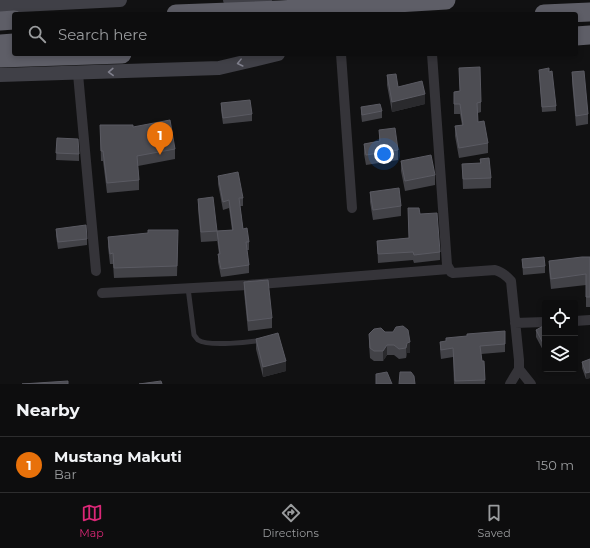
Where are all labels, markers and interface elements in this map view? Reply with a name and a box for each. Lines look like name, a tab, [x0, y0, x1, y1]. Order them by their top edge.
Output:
search box	[12, 12, 578, 56]
icon: search	[26, 23, 48, 45]
text: Search here	[58, 25, 147, 44]
one-way arrow	[237, 59, 243, 67]
one-way arrow	[108, 68, 114, 77]
pin: 1	[147, 122, 173, 155]
your location	[374, 144, 394, 164]
map controls	[542, 300, 578, 372]
button: locate	[542, 300, 578, 336]
button: layers	[542, 336, 578, 372]
text: Nearby	[16, 400, 80, 420]
text: Mustang Makuti	[54, 447, 182, 466]
text: 1	[26, 457, 32, 473]
text: 150 m	[536, 457, 574, 473]
text: Bar	[54, 466, 77, 482]
tab: Map	[79, 502, 104, 540]
tab: Directions	[263, 502, 319, 540]
tab: Saved	[478, 502, 511, 540]

